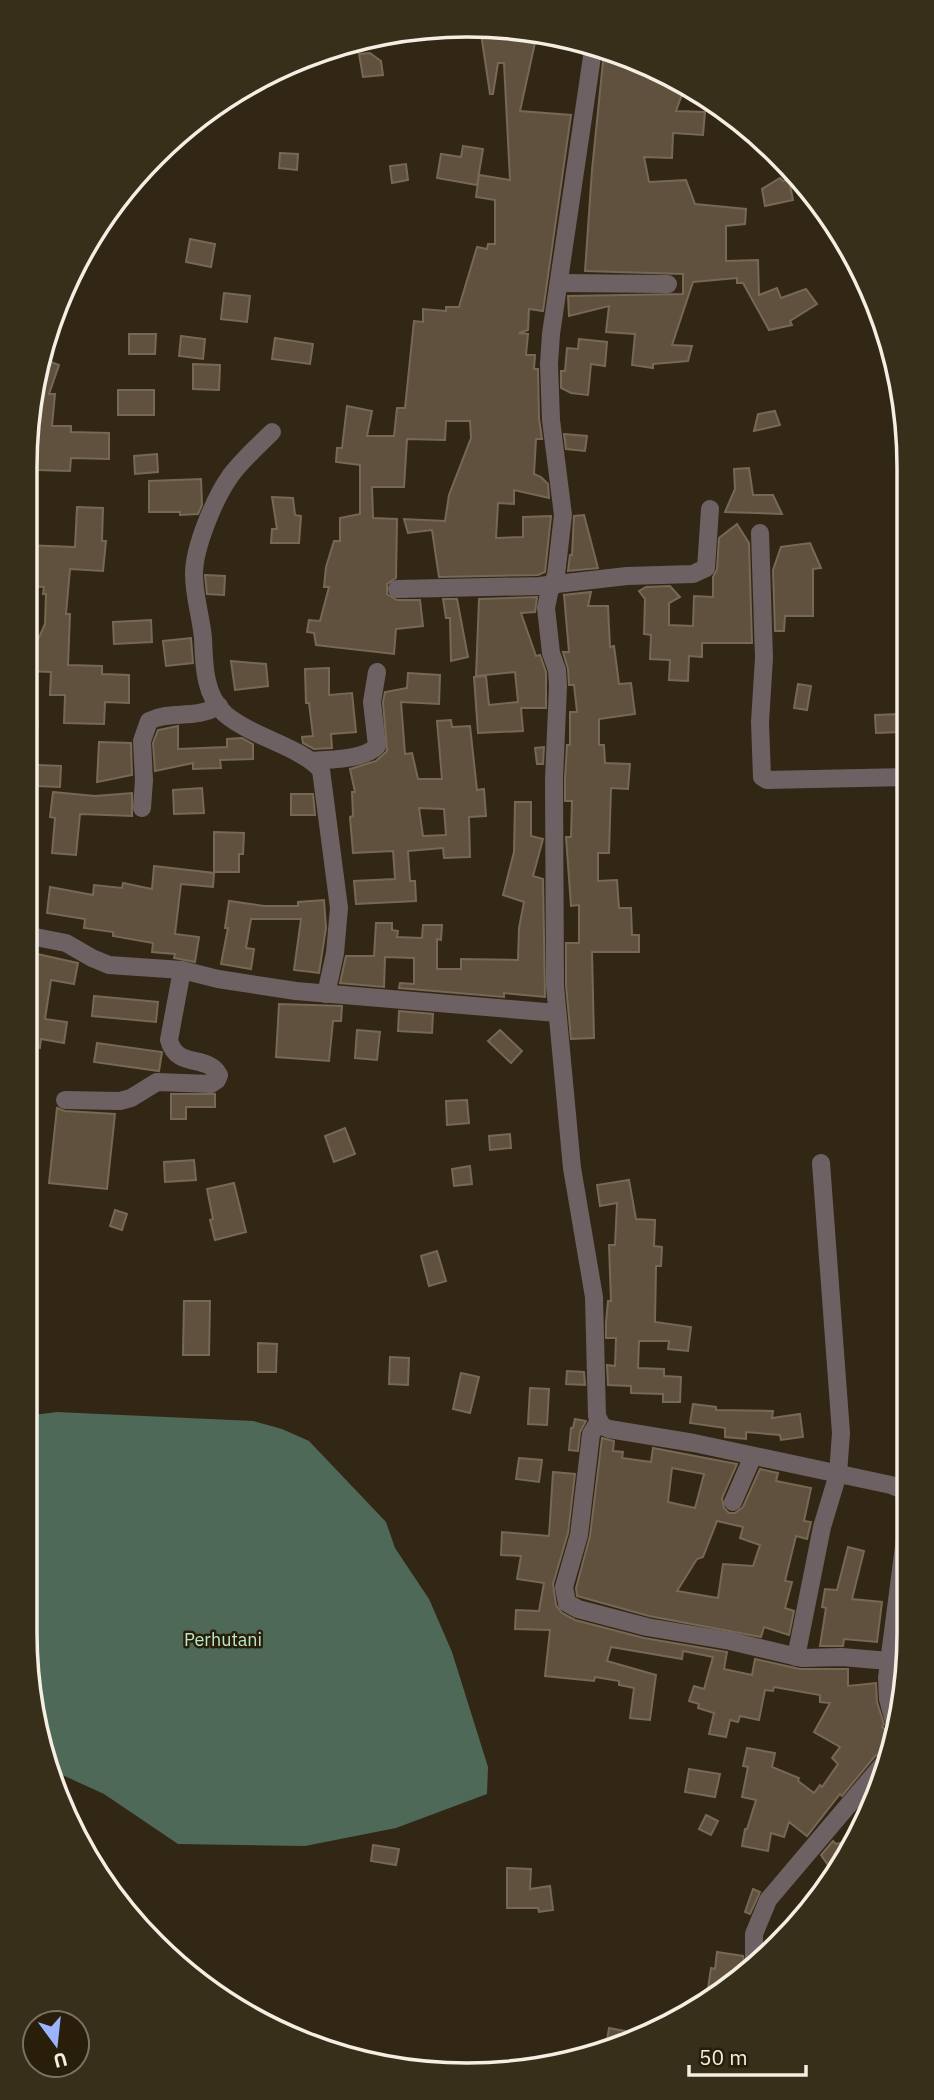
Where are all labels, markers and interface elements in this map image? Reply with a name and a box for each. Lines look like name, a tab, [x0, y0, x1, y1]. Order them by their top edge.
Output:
park label: Perhutani	[184, 1628, 262, 1651]
north arrow	[21, 2009, 91, 2079]
scale bar	[689, 2034, 806, 2078]
text: 50 m	[699, 2043, 748, 2071]
text: U	[51, 2047, 70, 2074]

